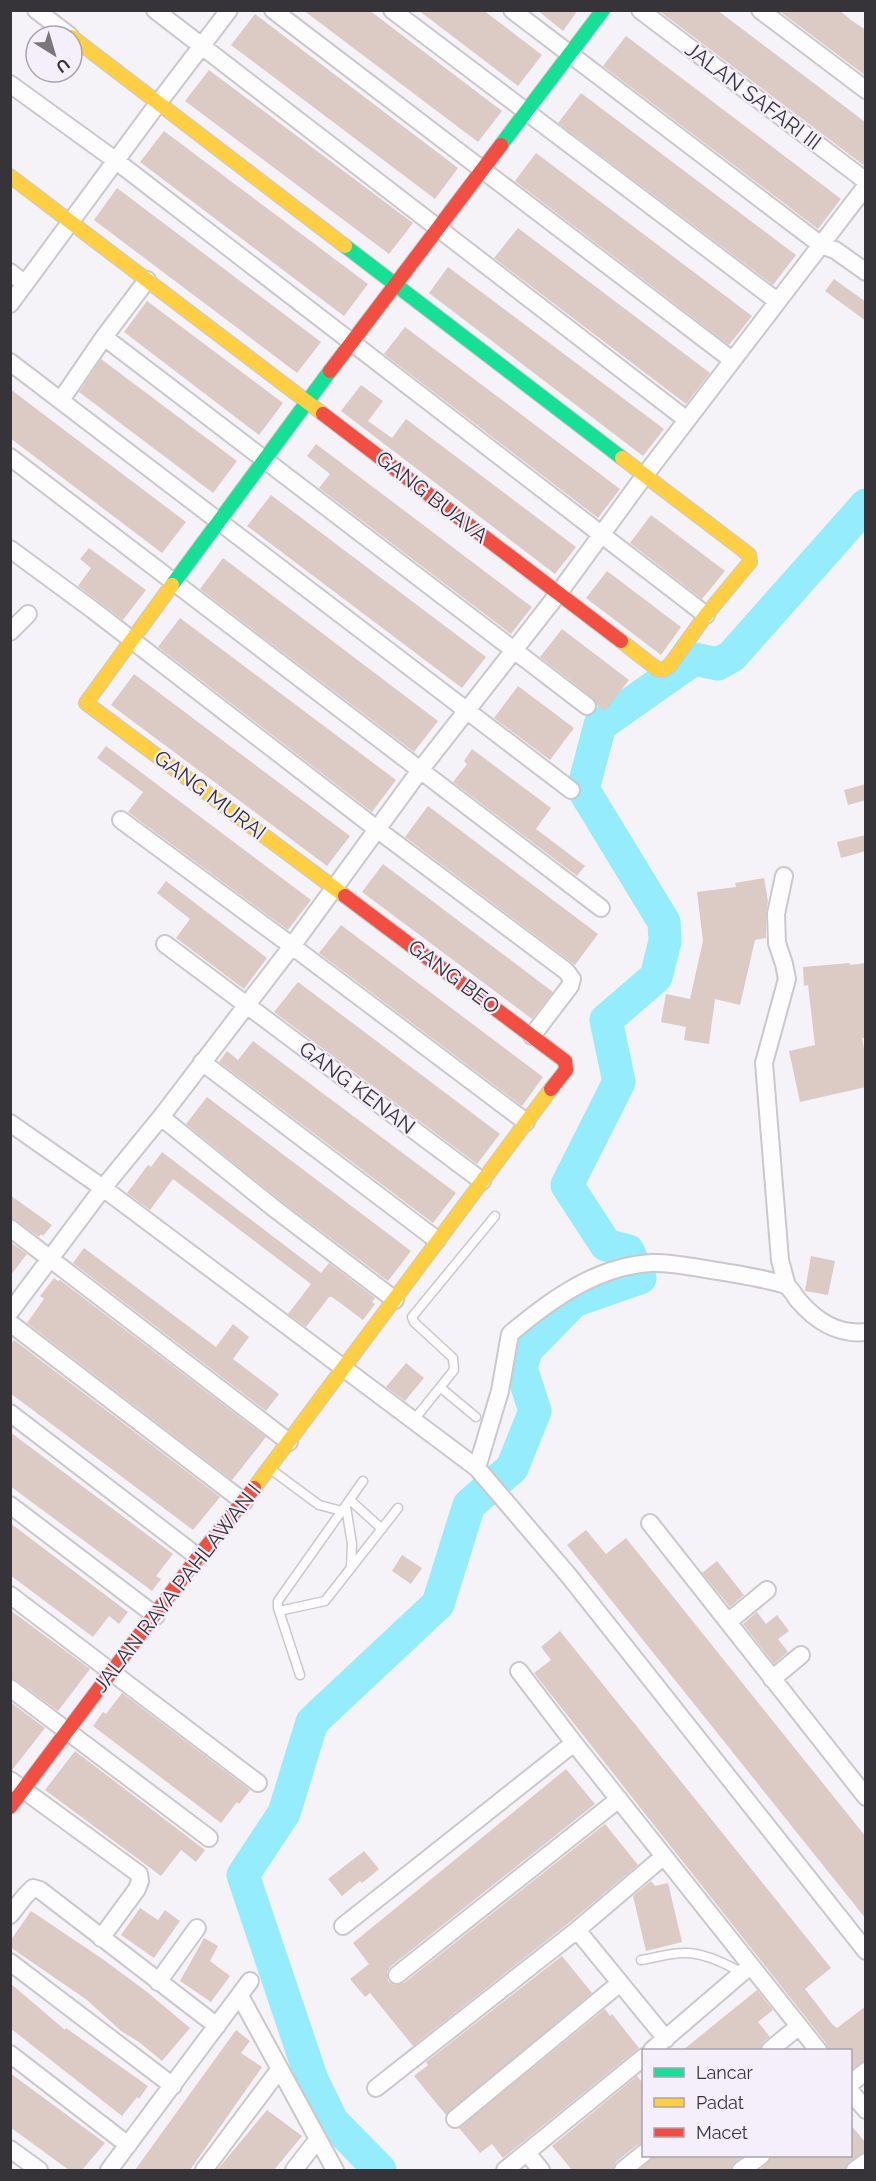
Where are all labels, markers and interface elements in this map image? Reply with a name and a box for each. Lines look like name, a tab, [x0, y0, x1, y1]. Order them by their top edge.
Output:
north arrow	[24, 24, 84, 84]
street label: JALAN SAFARI III	[680, 36, 826, 155]
text: U	[52, 54, 73, 77]
street label: GANG BUAVA	[371, 445, 493, 548]
street label: GANG MURAI	[150, 745, 271, 845]
street label: GANG BEO	[404, 934, 505, 1019]
street label: GANG KENAN	[294, 1036, 420, 1139]
street label: JALAN RAYA PAHLAWAN I	[87, 1478, 266, 1697]
legend	[642, 2049, 852, 2157]
text: Lancar	[696, 2062, 753, 2083]
text: Padat	[696, 2092, 744, 2113]
text: Macet	[696, 2122, 748, 2143]

